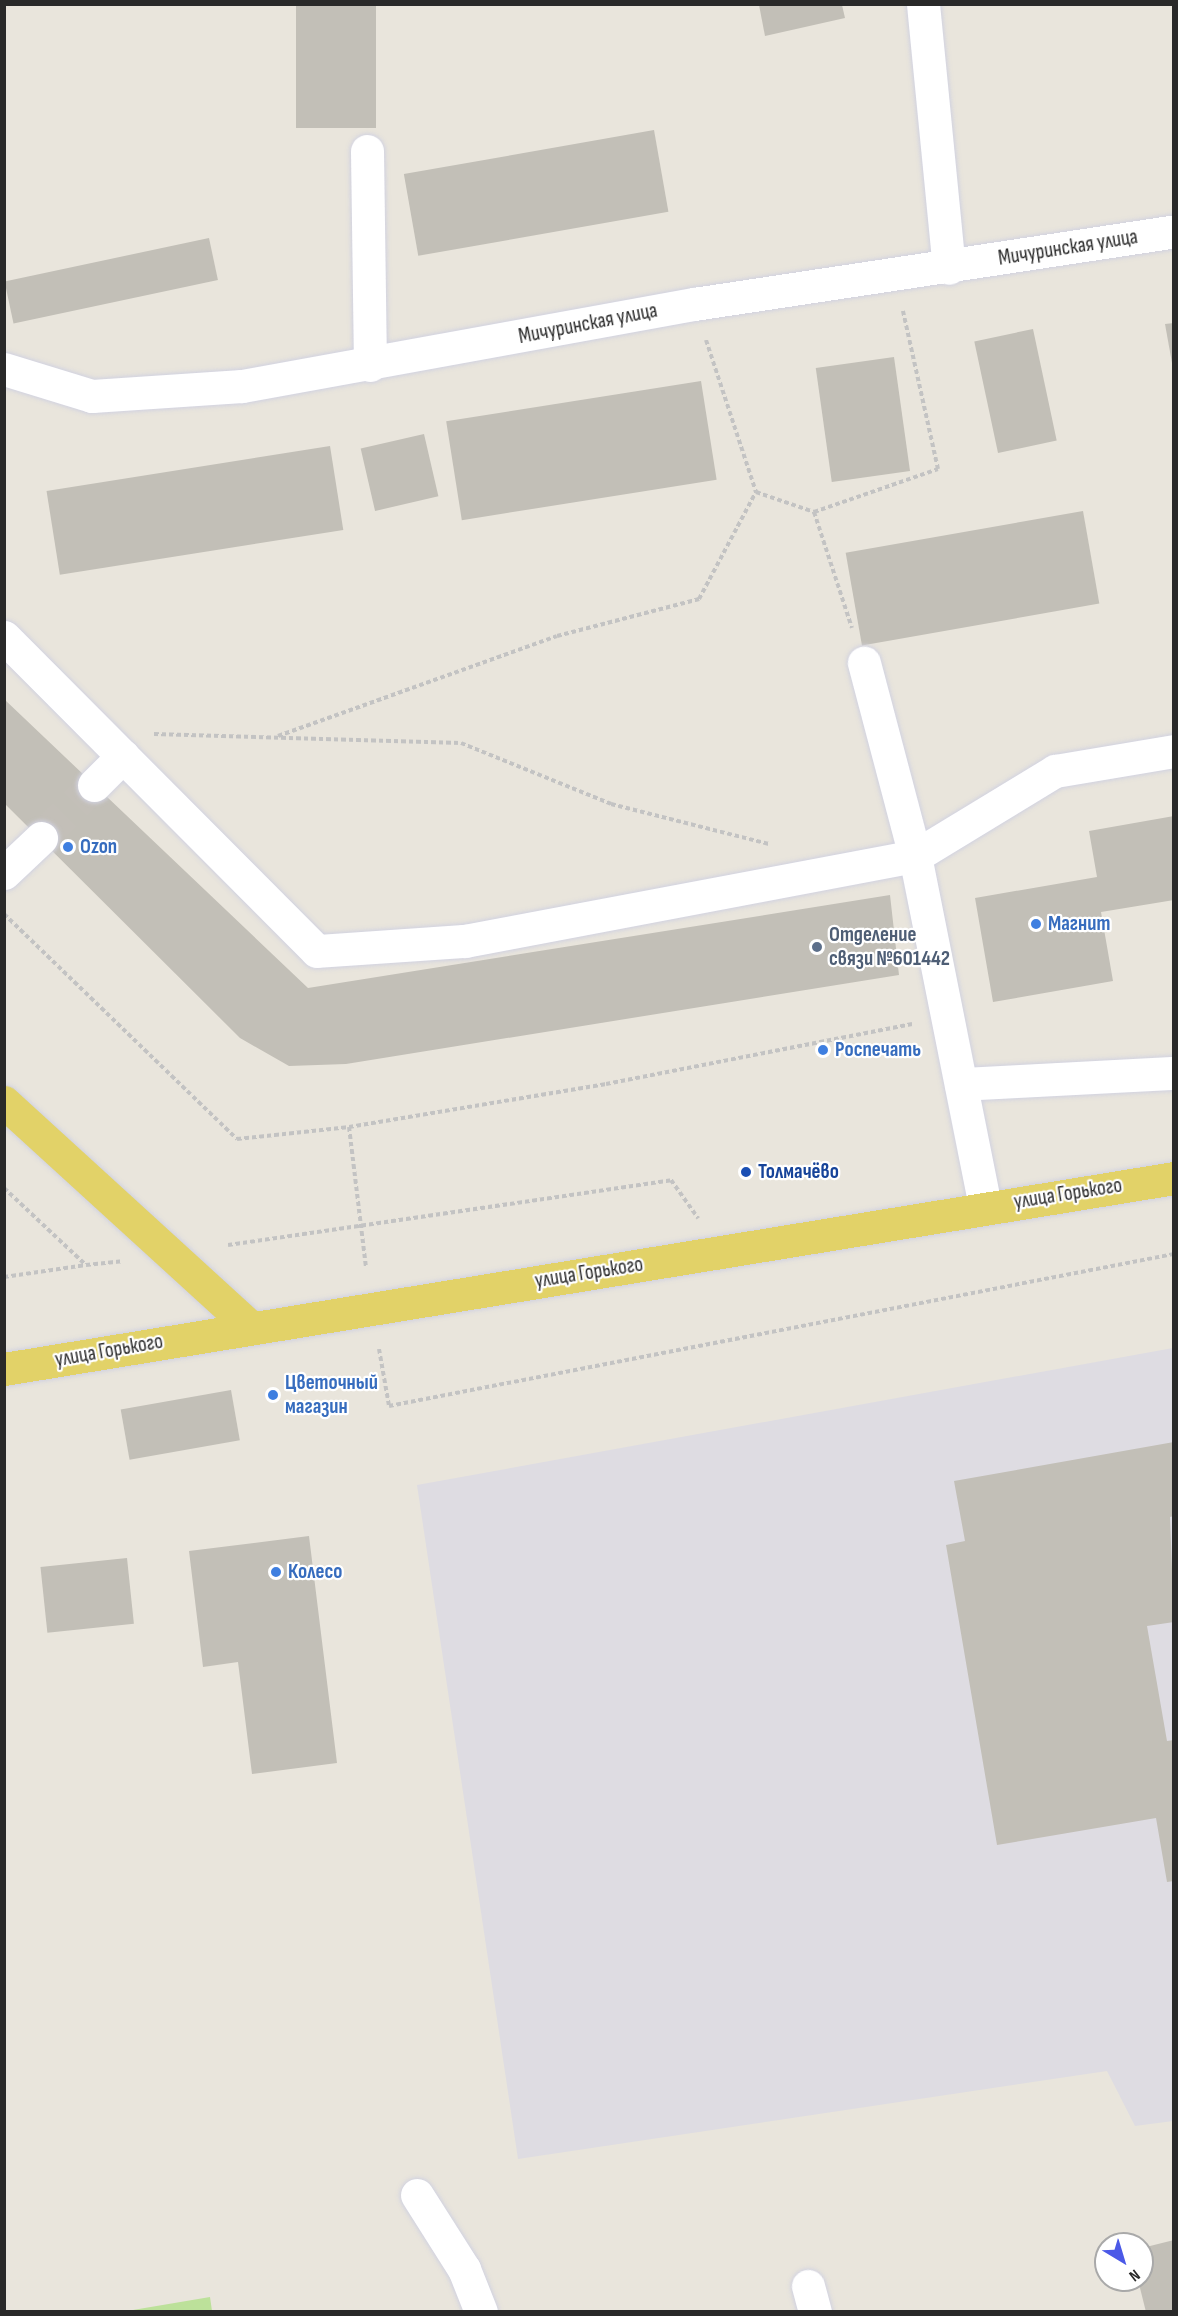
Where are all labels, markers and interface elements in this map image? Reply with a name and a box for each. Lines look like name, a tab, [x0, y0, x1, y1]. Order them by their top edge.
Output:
street label: Мичуринская улица	[996, 225, 1140, 271]
street label: Мичуринская улица	[516, 298, 660, 350]
place label: Ozon	[80, 834, 117, 860]
marker: Ozon	[61, 840, 75, 854]
place label: Магнит	[1048, 911, 1110, 937]
marker: Магнит	[1029, 917, 1043, 931]
place label: Отделение связи №601442	[829, 922, 950, 972]
marker: Отделение связи №601442	[810, 940, 824, 954]
place label: Роспечать	[835, 1037, 921, 1063]
marker: Роспечать	[816, 1043, 830, 1057]
place label: Толмачёво	[758, 1159, 839, 1185]
marker: Толмачёво	[739, 1165, 753, 1179]
street label: улица Горького	[1012, 1173, 1124, 1215]
street label: улица Горького	[533, 1252, 645, 1294]
street label: улица Горького	[53, 1329, 165, 1373]
place label: Цветочный магазин	[285, 1370, 378, 1420]
marker: Цветочный магазин	[266, 1388, 280, 1402]
place label: Колесо	[288, 1559, 342, 1585]
marker: Колесо	[269, 1565, 283, 1579]
north arrow	[1094, 2232, 1154, 2292]
text: N	[1125, 2265, 1143, 2285]

